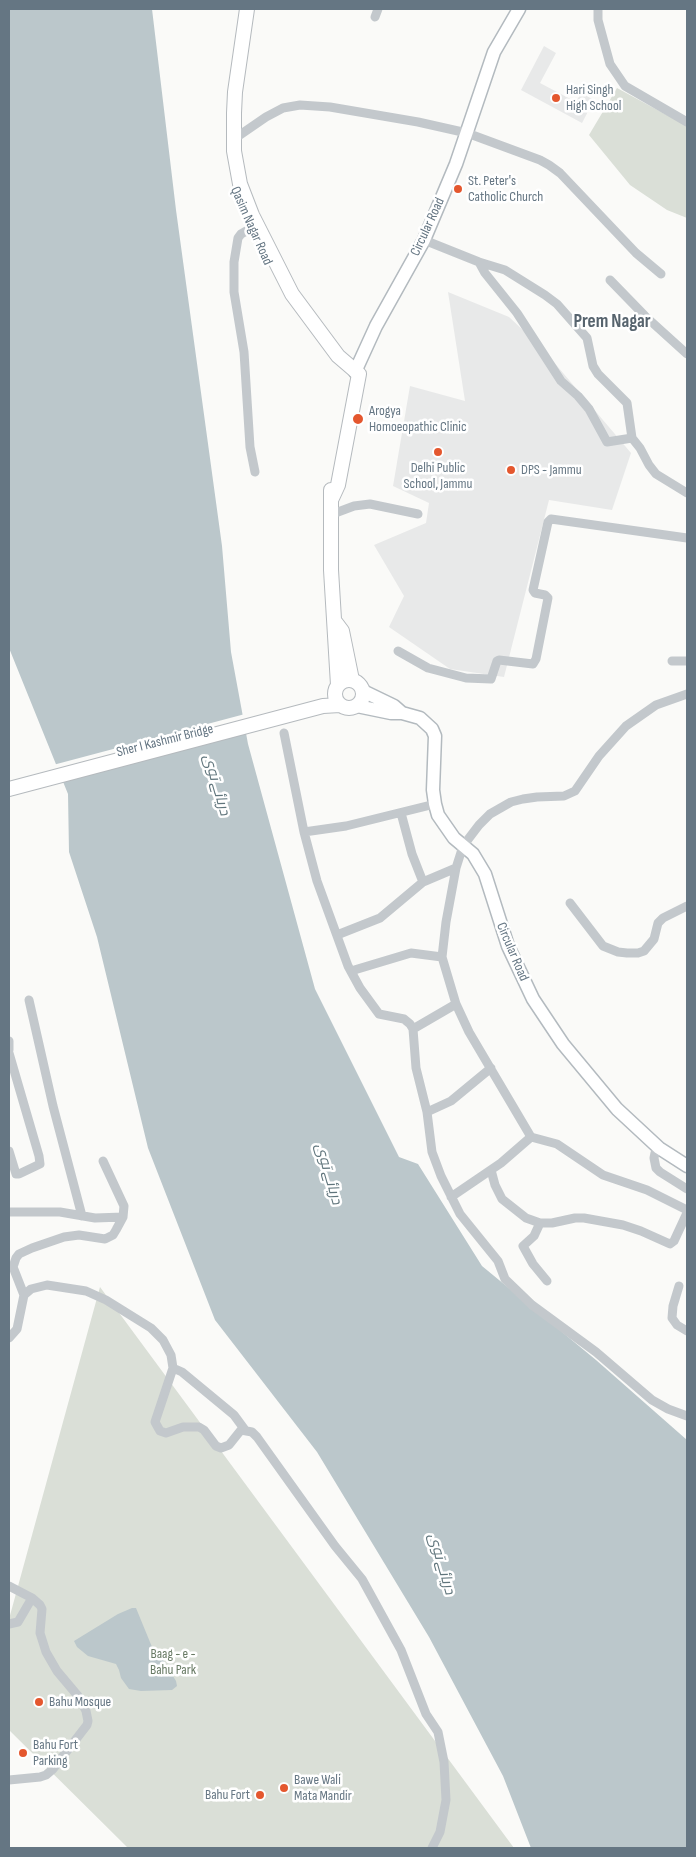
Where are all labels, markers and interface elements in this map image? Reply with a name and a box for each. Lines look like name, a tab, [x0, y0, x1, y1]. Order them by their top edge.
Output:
place label: Hari Singh High School	[566, 82, 621, 114]
marker: Hari Singh High School	[550, 92, 562, 104]
place label: St. Peter's Catholic Church	[468, 173, 543, 206]
marker: St. Peter's Catholic Church	[452, 183, 464, 195]
street label: Qasim Nagar Road	[226, 184, 276, 268]
street label: Circular Road	[407, 195, 449, 259]
district label: Prem Nagar	[573, 311, 651, 333]
place label: Arogya Homoeopathic Clinic	[369, 403, 467, 436]
marker: Arogya Homoeopathic Clinic	[351, 412, 365, 426]
marker: Delhi Public School, Jammu	[432, 446, 444, 458]
place label: Delhi Public School, Jammu	[404, 460, 472, 492]
place label: DPS - Jammu	[521, 462, 582, 478]
marker: DPS - Jammu	[505, 464, 517, 476]
street label: Sher I Kashmir Bridge	[115, 721, 215, 761]
water label: دریائے توی	[199, 752, 233, 818]
street label: Circular Road	[492, 920, 532, 984]
water label: دریائے توی	[311, 1141, 345, 1207]
water label: دریائے توی	[424, 1531, 458, 1597]
park label: Baag - e - Bahu Park	[150, 1646, 196, 1678]
place label: Bahu Mosque	[49, 1694, 111, 1710]
marker: Bahu Mosque	[33, 1696, 45, 1708]
place label: Bahu Fort Parking	[33, 1737, 78, 1770]
marker: Bahu Fort Parking	[17, 1747, 29, 1759]
place label: Bawe Wali Mata Mandir	[294, 1772, 352, 1804]
marker: Bawe Wali Mata Mandir	[278, 1782, 290, 1794]
place label: Bahu Fort	[205, 1787, 250, 1803]
marker: Bahu Fort	[254, 1789, 266, 1801]

